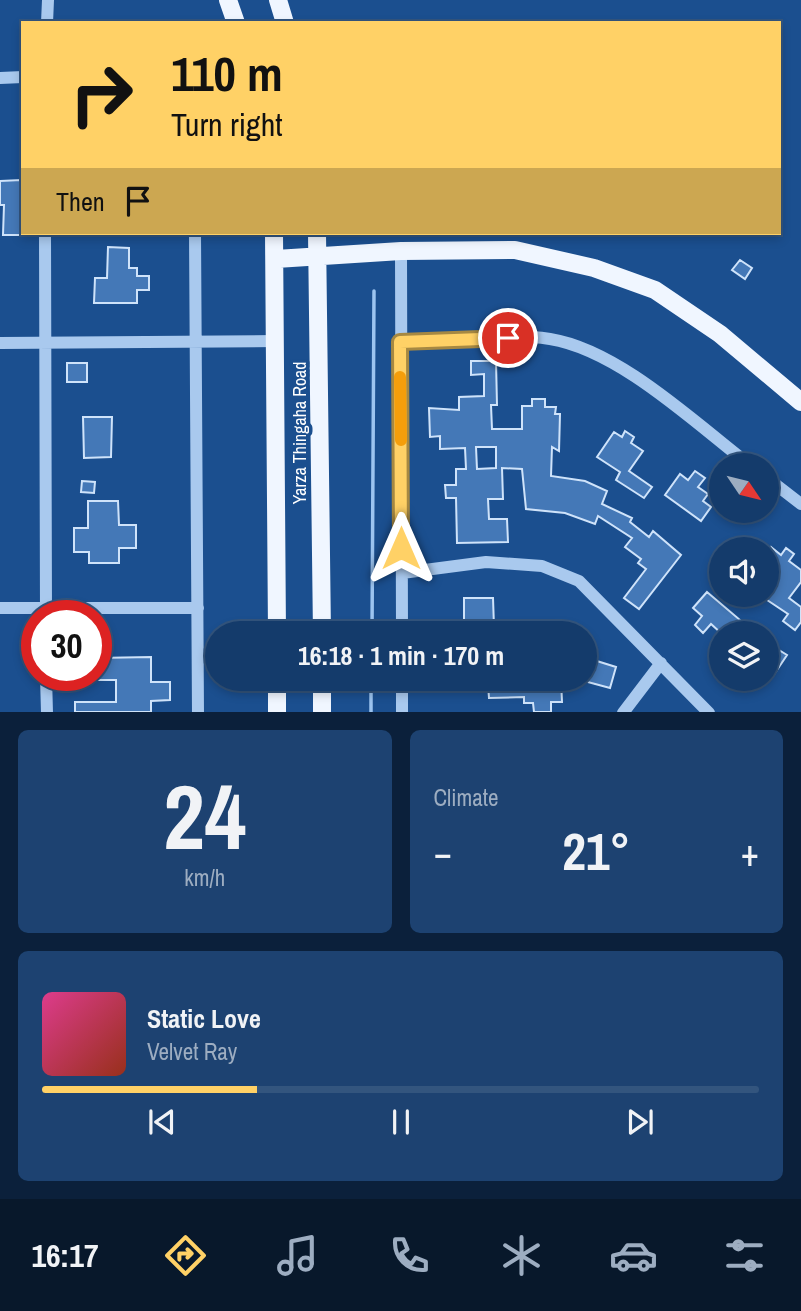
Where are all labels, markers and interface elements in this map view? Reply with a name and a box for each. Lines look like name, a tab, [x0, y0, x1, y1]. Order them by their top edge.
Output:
text: 110 m	[171, 40, 283, 106]
icon: right	[56, 49, 147, 140]
text: Turn right	[171, 103, 283, 146]
icon: arrive	[119, 182, 157, 220]
text: Then	[56, 184, 105, 219]
pin	[478, 308, 538, 368]
icon: arrive	[489, 319, 527, 357]
street label: Yarza Thingaha Road	[287, 361, 312, 505]
north arrow	[709, 453, 779, 523]
map controls	[709, 453, 779, 691]
position arrow	[364, 511, 438, 585]
button: sound	[709, 537, 779, 607]
speed limit sign: 30	[21, 600, 112, 691]
button: layers	[709, 621, 779, 691]
text: 16:18 · 1 min · 170 m	[298, 638, 504, 673]
text: 24	[163, 755, 246, 877]
text: Climate	[434, 782, 498, 813]
text: 21°	[562, 816, 630, 886]
text: −	[434, 827, 452, 878]
text: +	[741, 827, 759, 878]
text: km/h	[184, 862, 225, 893]
text: Static Love	[147, 1001, 261, 1036]
text: Velvet Ray	[147, 1036, 237, 1067]
icon: previous	[143, 1103, 181, 1141]
icon: pause	[382, 1103, 420, 1141]
icon: next	[621, 1103, 659, 1141]
icon: directions	[161, 1231, 210, 1280]
icon: music	[273, 1231, 322, 1280]
icon: phone	[385, 1231, 434, 1280]
icon: climate	[497, 1231, 546, 1280]
icon: car	[609, 1231, 658, 1280]
icon: filters	[720, 1231, 769, 1280]
text: 16:17	[31, 1234, 99, 1277]

